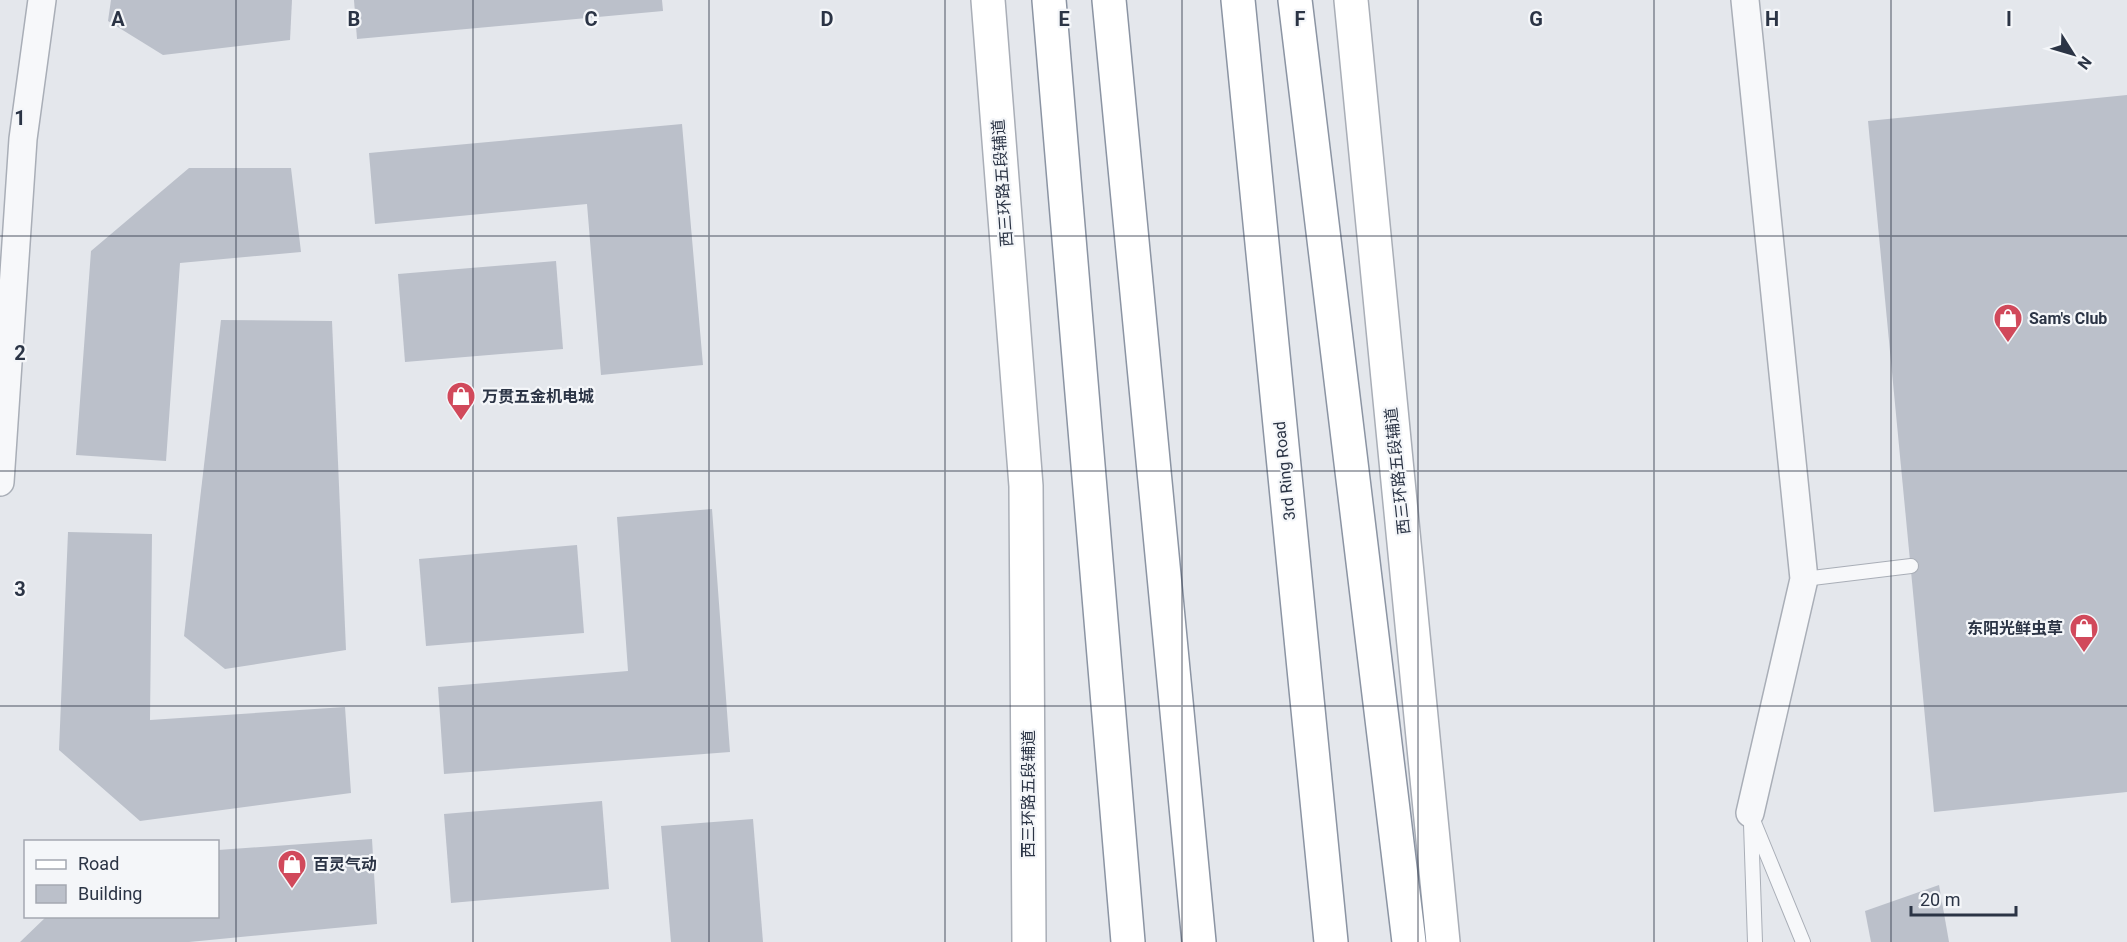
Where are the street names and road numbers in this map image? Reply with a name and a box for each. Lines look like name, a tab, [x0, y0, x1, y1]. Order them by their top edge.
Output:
street label: 西三环路五段辅道	[989, 118, 1016, 247]
street label: 西三环路五段辅道	[1381, 406, 1414, 536]
street label: 3rd Ring Road	[1270, 420, 1299, 521]
street label: 西三环路五段辅道	[1019, 730, 1038, 858]

